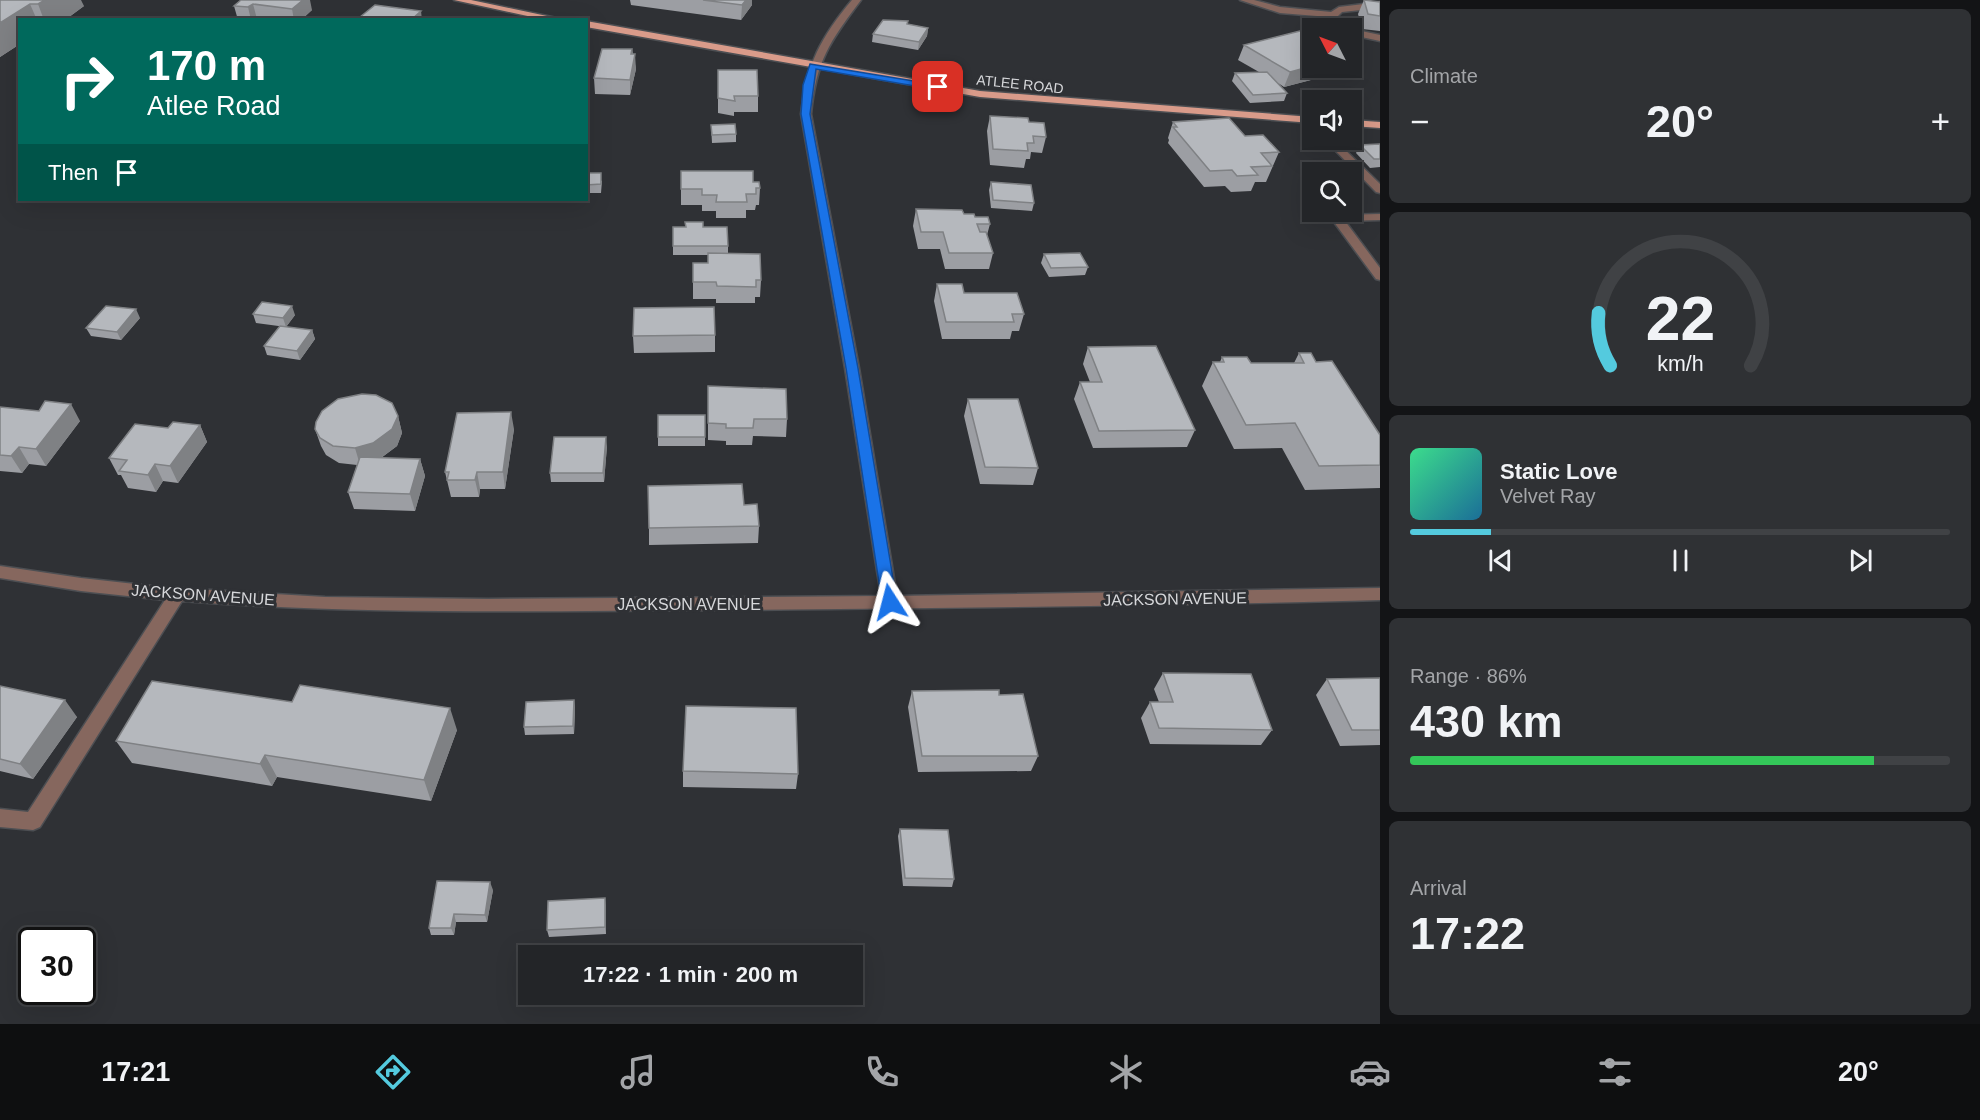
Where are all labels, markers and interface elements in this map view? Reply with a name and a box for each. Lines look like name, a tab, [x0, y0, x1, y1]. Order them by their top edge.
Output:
north arrow	[1302, 18, 1362, 78]
map controls	[1302, 18, 1362, 222]
icon: right	[48, 42, 126, 120]
text: 170 m	[147, 42, 266, 89]
pin	[912, 61, 963, 112]
text: Climate	[1410, 65, 1478, 87]
icon: arrive	[921, 70, 954, 103]
street label: ATLEE ROAD	[976, 71, 1064, 97]
button: sound	[1302, 90, 1362, 150]
text: Atlee Road	[147, 91, 281, 121]
text: 20°	[1646, 96, 1714, 147]
text: −	[1410, 103, 1429, 140]
text: +	[1931, 103, 1950, 140]
icon: arrive	[110, 156, 143, 189]
text: Then	[48, 160, 98, 185]
button: search	[1302, 162, 1362, 222]
text: 22	[1645, 284, 1715, 353]
text: km/h	[1657, 352, 1703, 376]
text: Static Love	[1500, 459, 1617, 484]
text: Velvet Ray	[1500, 485, 1596, 507]
icon: previous	[1484, 544, 1517, 577]
icon: pause	[1664, 544, 1697, 577]
icon: next	[1844, 544, 1877, 577]
position arrow	[858, 570, 922, 634]
street label: JACKSON AVENUE	[131, 582, 275, 608]
street label: JACKSON AVENUE	[1103, 589, 1247, 609]
street label: JACKSON AVENUE	[617, 596, 761, 613]
text: Range · 86%	[1410, 665, 1527, 687]
text: 430 km	[1410, 696, 1563, 747]
text: Arrival	[1410, 877, 1467, 899]
text: 17:22	[1410, 908, 1525, 959]
speed limit sign: 30	[18, 927, 96, 1005]
text: 17:22 · 1 min · 200 m	[583, 962, 798, 987]
icon: directions	[372, 1051, 414, 1093]
icon: music	[617, 1051, 659, 1093]
icon: phone	[861, 1051, 903, 1093]
icon: climate	[1105, 1051, 1147, 1093]
icon: car	[1349, 1051, 1391, 1093]
icon: filters	[1594, 1051, 1636, 1093]
text: 17:21	[101, 1057, 170, 1087]
text: 20°	[1838, 1057, 1879, 1087]

